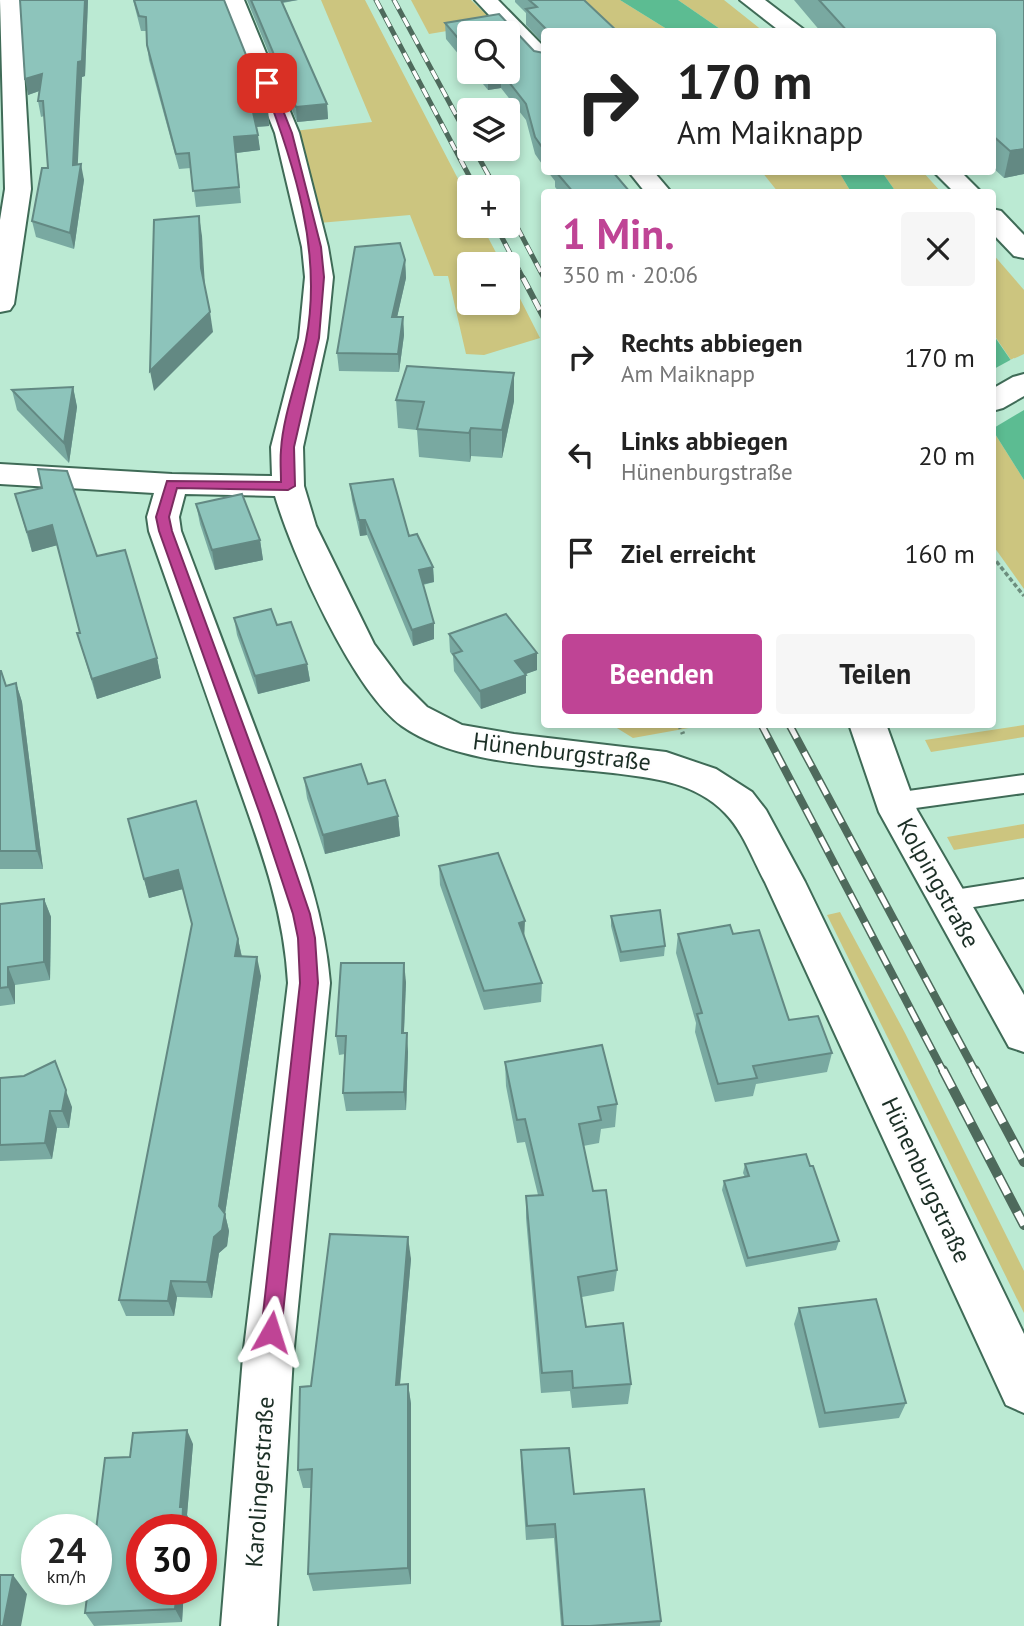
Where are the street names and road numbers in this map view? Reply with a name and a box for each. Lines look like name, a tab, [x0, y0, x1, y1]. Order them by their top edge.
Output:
street label: Hünenburgstraße	[471, 725, 653, 778]
street label: Kolpingstraße	[890, 812, 987, 953]
street label: Hünenburgstraße	[875, 1092, 978, 1268]
street label: Karolingerstraße	[238, 1395, 281, 1569]

